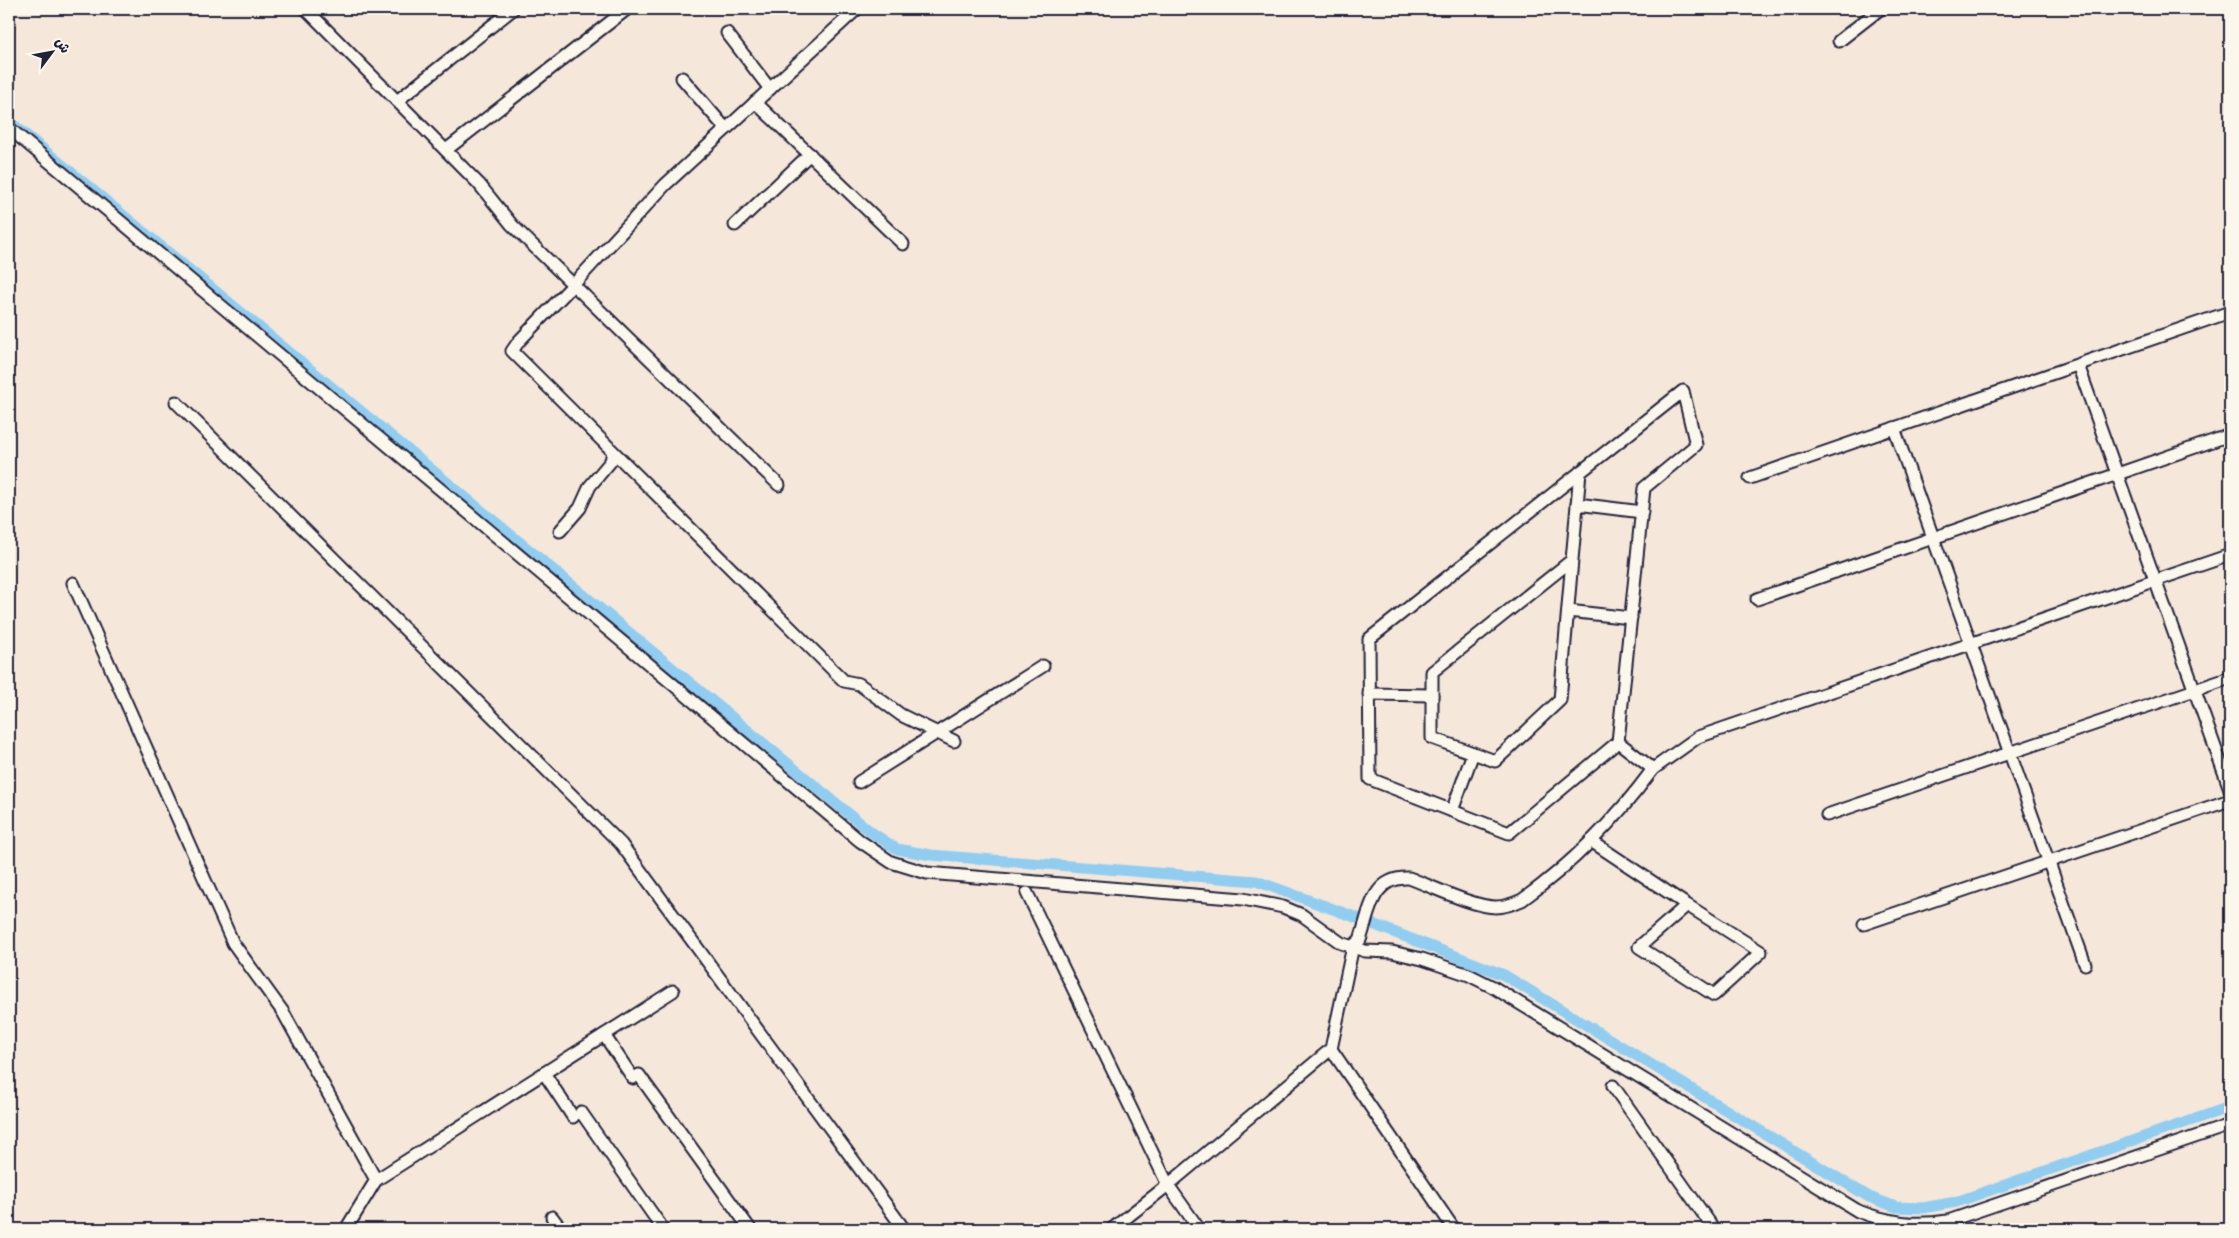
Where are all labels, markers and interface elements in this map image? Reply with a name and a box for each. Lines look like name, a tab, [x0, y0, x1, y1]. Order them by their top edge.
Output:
north arrow	[28, 28, 78, 78]
text: ش	[50, 33, 76, 57]

